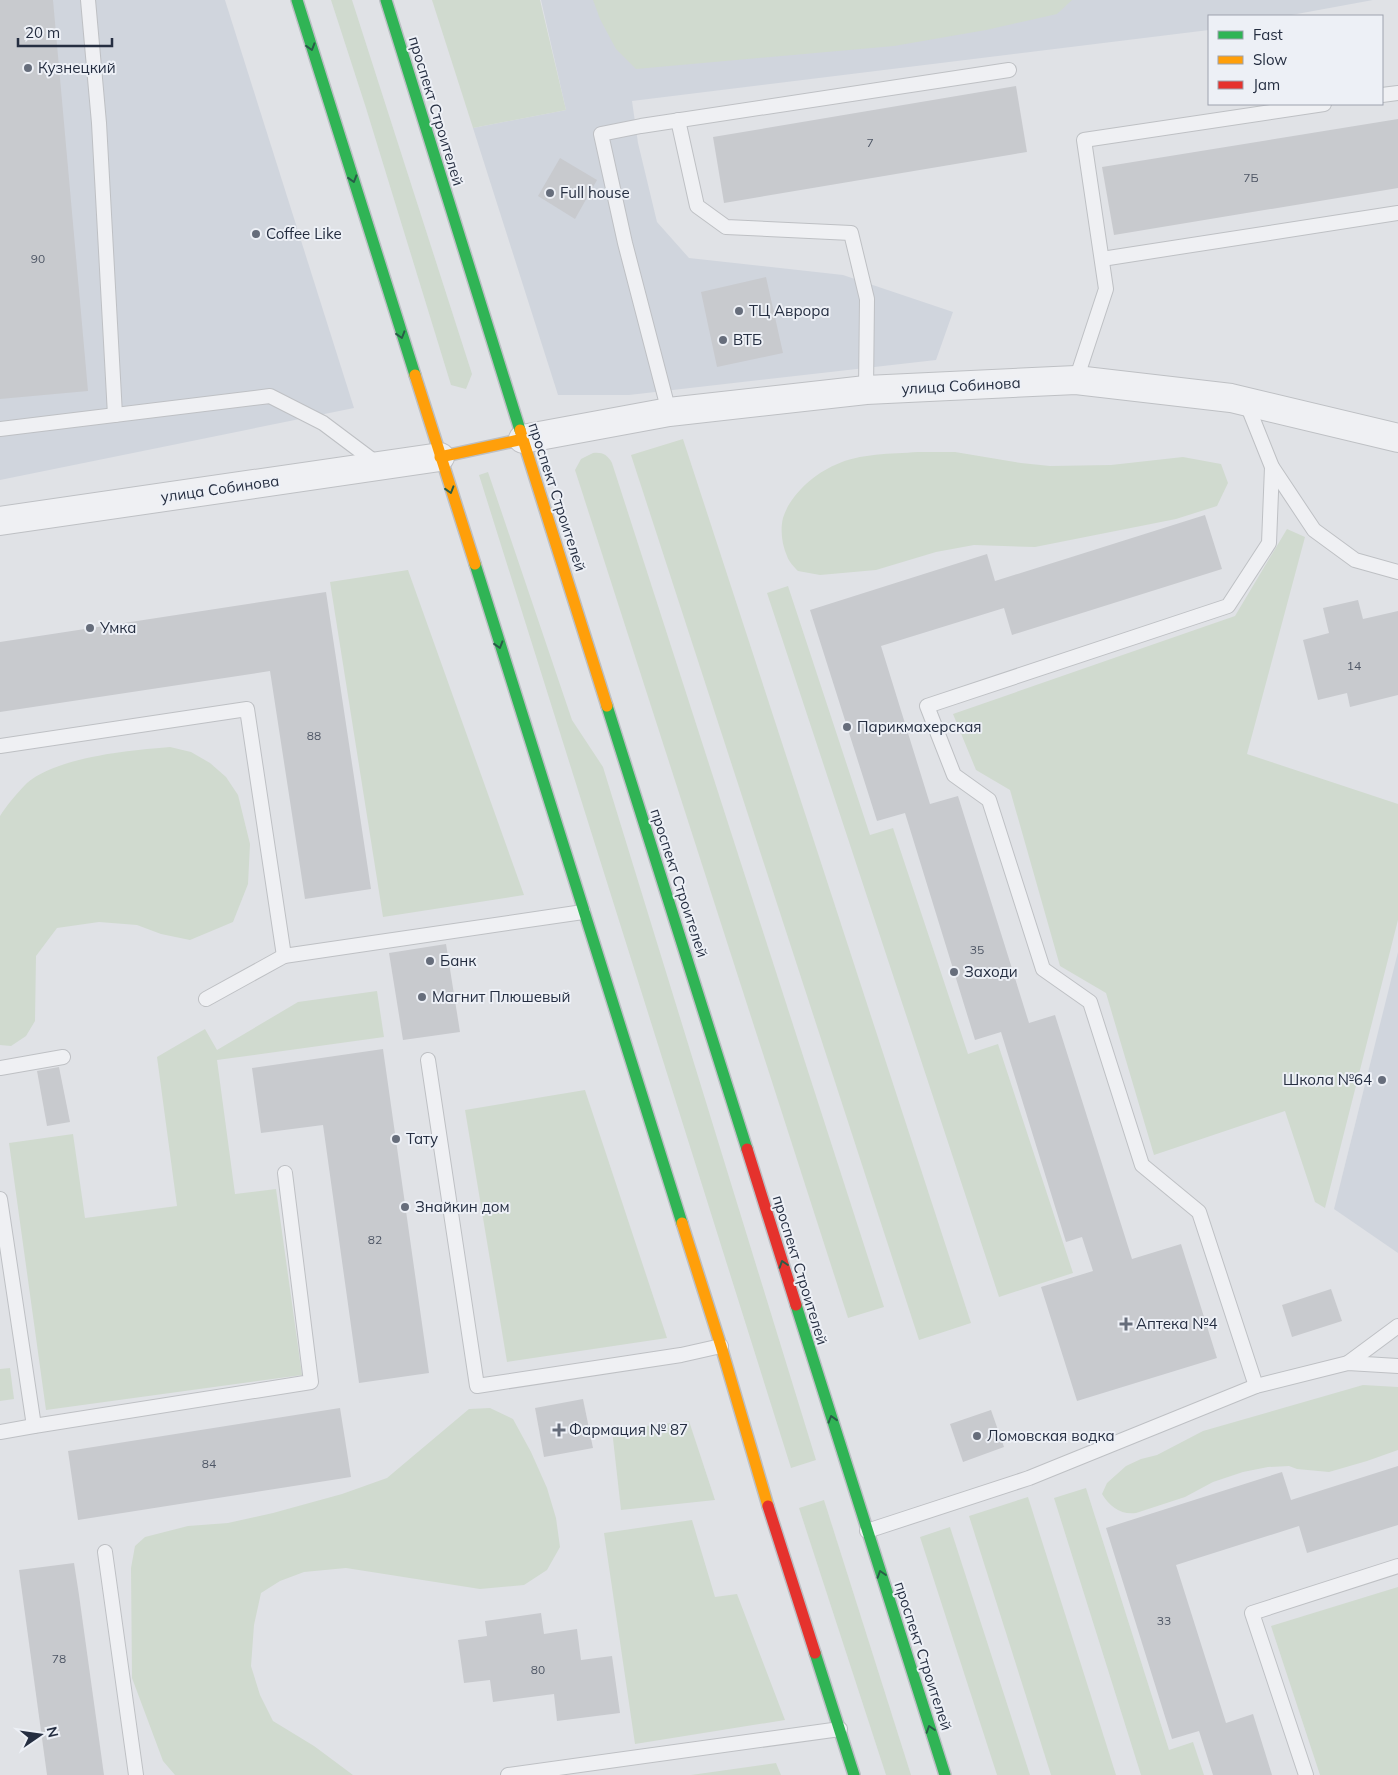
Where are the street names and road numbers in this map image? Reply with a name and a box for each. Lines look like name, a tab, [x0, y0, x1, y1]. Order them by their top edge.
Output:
street label: проспект Строителей	[405, 34, 468, 188]
street label: улица Собинова	[901, 373, 1021, 398]
street label: проспект Строителей	[524, 420, 591, 574]
street label: улица Собинова	[160, 471, 280, 506]
street label: проспект Строителей	[646, 806, 713, 960]
street label: проспект Строителей	[769, 1193, 832, 1347]
street label: проспект Строителей	[890, 1579, 957, 1733]

